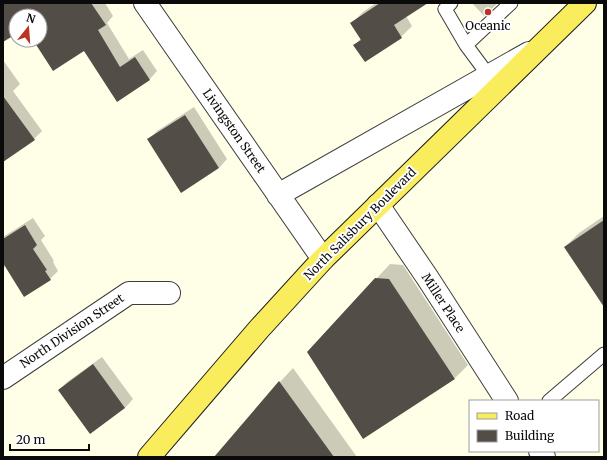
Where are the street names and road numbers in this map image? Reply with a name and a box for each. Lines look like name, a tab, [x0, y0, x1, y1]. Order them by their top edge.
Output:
street label: Livingston Street	[200, 86, 269, 176]
street label: North Salisbury Boulevard	[300, 164, 419, 283]
street label: Miller Place	[419, 270, 468, 335]
street label: North Division Street	[17, 290, 127, 371]

